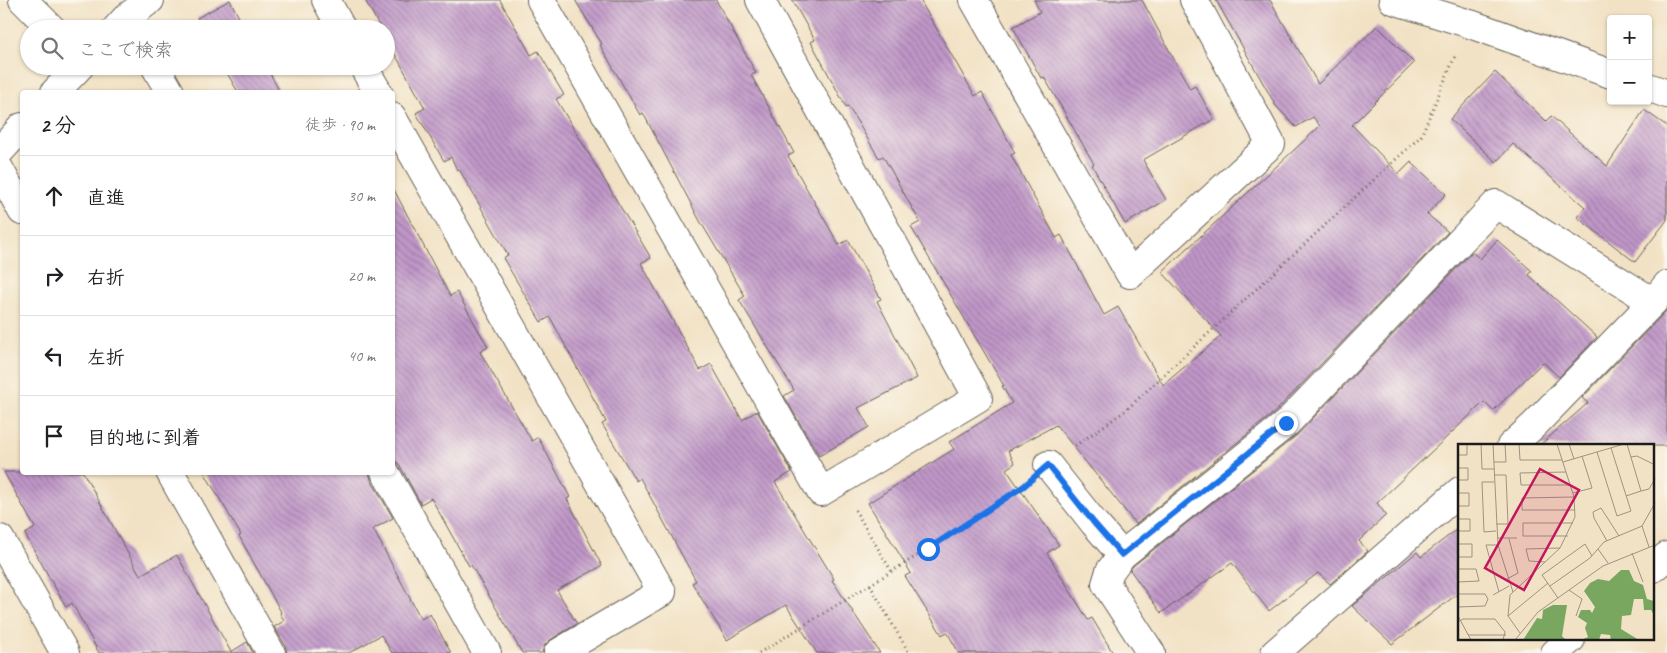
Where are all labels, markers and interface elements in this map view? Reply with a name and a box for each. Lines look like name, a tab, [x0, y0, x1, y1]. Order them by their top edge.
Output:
map controls	[1607, 15, 1652, 105]
button: +	[1607, 15, 1652, 60]
search box	[20, 20, 395, 75]
icon: search	[38, 34, 66, 62]
text: ここで検索	[78, 38, 173, 62]
button: −	[1607, 60, 1652, 105]
text: 2 分	[40, 112, 76, 138]
text: 徒歩 · 90 m	[305, 115, 375, 135]
icon: ahead	[40, 182, 68, 210]
text: 直進	[87, 186, 125, 210]
text: 30 m	[348, 186, 375, 206]
icon: right	[40, 262, 68, 290]
text: 右折	[87, 266, 125, 290]
text: 20 m	[348, 266, 375, 286]
icon: left	[40, 342, 68, 370]
text: 左折	[87, 346, 125, 370]
text: 40 m	[348, 346, 375, 366]
route end	[1275, 412, 1298, 435]
icon: arrive	[40, 422, 68, 450]
text: 目的地に到着	[87, 426, 201, 450]
inset map	[1458, 444, 1654, 640]
route start	[917, 538, 940, 561]

